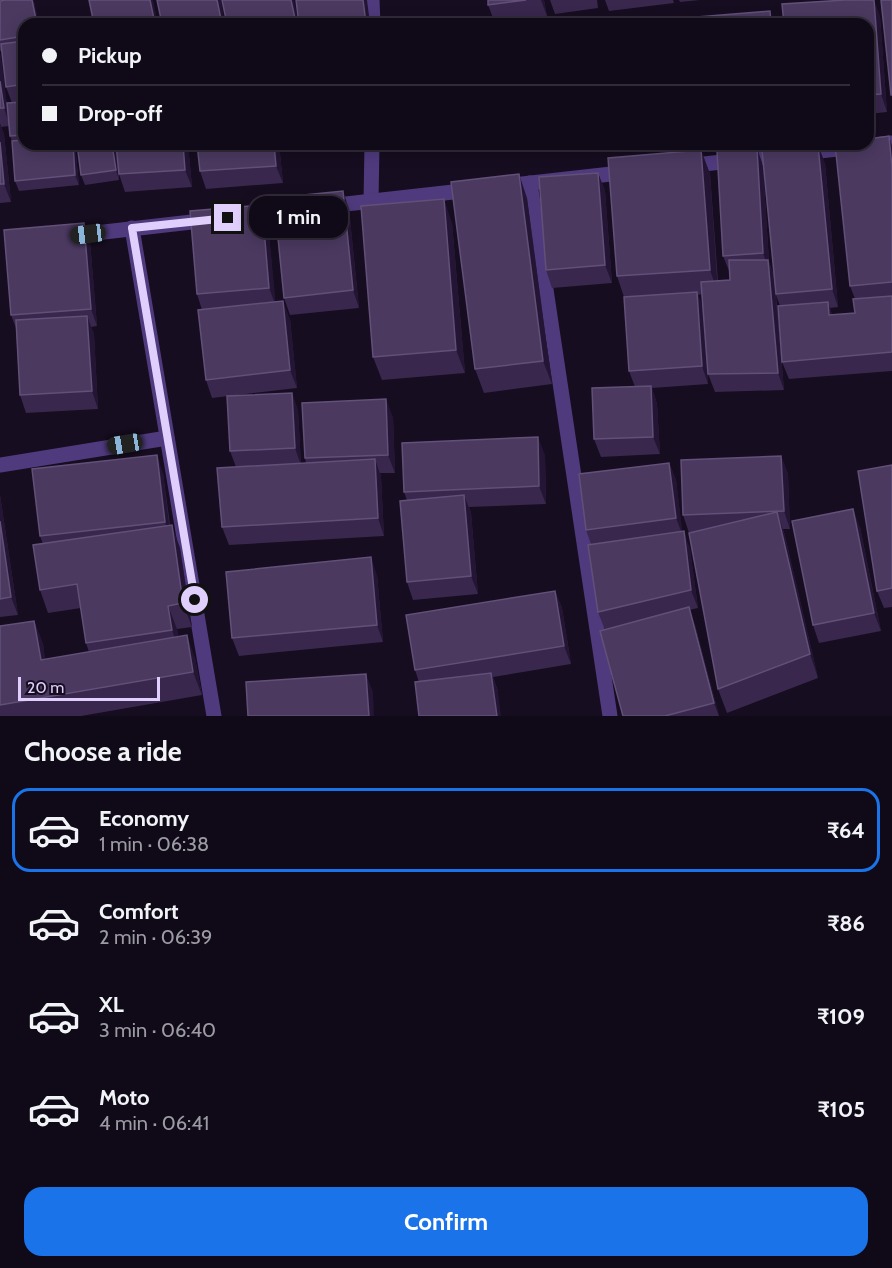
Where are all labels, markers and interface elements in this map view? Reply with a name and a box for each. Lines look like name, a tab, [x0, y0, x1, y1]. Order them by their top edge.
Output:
text: Pickup	[78, 42, 142, 69]
text: Drop-off	[78, 100, 162, 127]
callout: 1 min	[249, 197, 348, 239]
route end	[214, 204, 241, 231]
text: 1 min	[276, 205, 321, 229]
car	[69, 223, 107, 245]
car	[106, 432, 144, 456]
route start	[181, 586, 208, 613]
scale bar	[18, 674, 160, 702]
text: 20 m	[27, 678, 64, 697]
text: Choose a ride	[24, 735, 182, 768]
icon: car	[27, 803, 81, 857]
text: Economy	[99, 805, 189, 832]
text: ₹64	[827, 817, 865, 844]
text: 1 min · 06:38	[99, 832, 209, 856]
icon: car	[27, 896, 81, 950]
text: Comfort	[99, 898, 178, 925]
text: ₹86	[827, 910, 865, 937]
text: 2 min · 06:39	[99, 925, 212, 949]
icon: car	[27, 989, 81, 1043]
text: XL	[99, 991, 124, 1018]
text: ₹109	[817, 1003, 865, 1030]
text: 3 min · 06:40	[99, 1018, 216, 1042]
icon: car	[27, 1082, 81, 1136]
text: Moto	[99, 1084, 150, 1111]
text: ₹105	[818, 1096, 865, 1123]
text: 4 min · 06:41	[99, 1111, 209, 1135]
button: Confirm	[24, 1187, 868, 1256]

